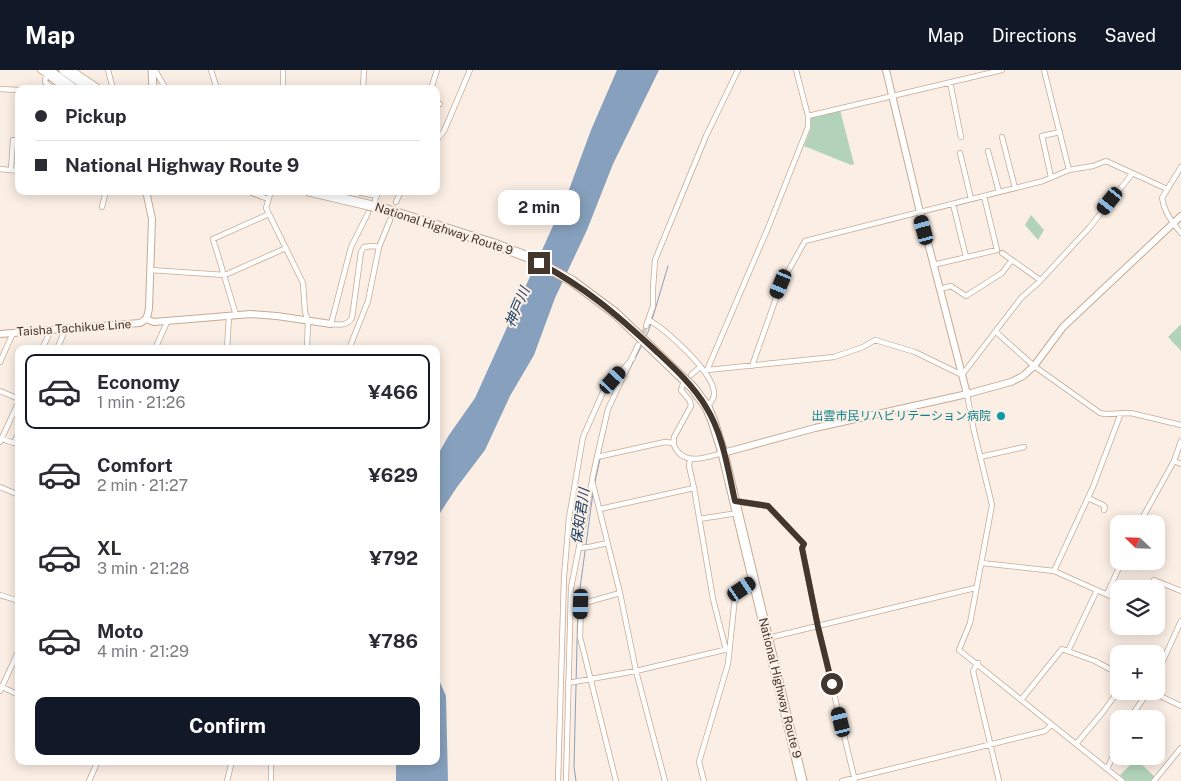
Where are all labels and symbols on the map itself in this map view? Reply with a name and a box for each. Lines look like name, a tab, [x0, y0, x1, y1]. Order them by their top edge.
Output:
car	[1094, 185, 1125, 217]
callout: 2 min	[498, 190, 580, 226]
street label: National Highway Route 9	[373, 200, 515, 258]
car	[912, 214, 935, 246]
route end	[528, 252, 550, 274]
car	[768, 267, 793, 301]
water label: 神戸川	[501, 283, 533, 329]
street label: Taisha Tachikue Line	[16, 317, 132, 339]
car	[597, 364, 628, 396]
place label: 出雲市民リハビリテーション病院	[811, 409, 991, 423]
marker: 出雲市民リハビリテーション病院	[995, 410, 1007, 422]
water label: 保知君川	[568, 485, 592, 545]
north arrow	[1110, 515, 1165, 570]
car	[725, 574, 758, 604]
car	[572, 589, 589, 619]
street label: National Highway Route 9	[756, 616, 804, 760]
route start	[821, 673, 843, 695]
car	[830, 706, 851, 738]

